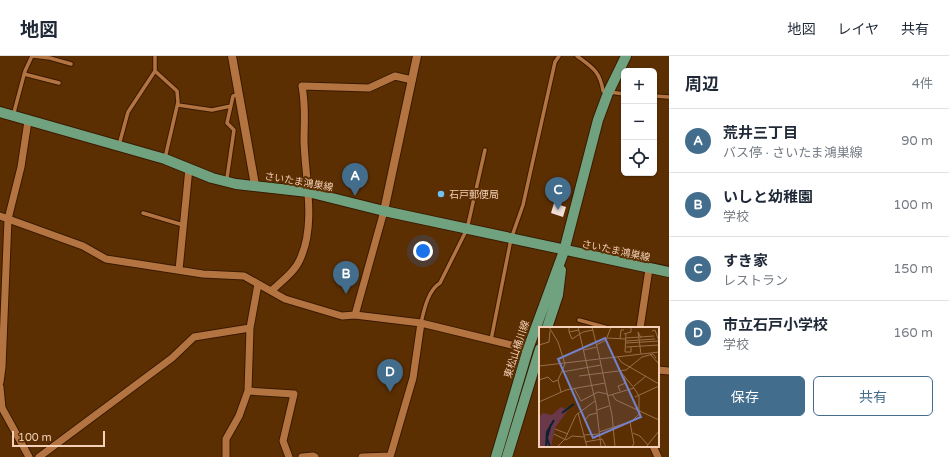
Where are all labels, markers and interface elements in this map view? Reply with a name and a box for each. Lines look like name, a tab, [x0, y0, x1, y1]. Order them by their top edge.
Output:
text: 地図	[20, 19, 58, 41]
text: 地図	[787, 21, 815, 38]
text: レイヤ	[837, 21, 879, 38]
text: 共有	[901, 21, 929, 38]
map controls	[621, 68, 657, 176]
button: +	[621, 68, 657, 104]
text: 周辺	[685, 74, 719, 95]
text: 4件	[912, 76, 933, 92]
button: −	[621, 104, 657, 140]
text: 荒井三丁目	[723, 124, 798, 142]
text: A	[693, 133, 703, 149]
text: 90 m	[901, 133, 933, 149]
button: locate	[621, 140, 657, 176]
text: バス停 · さいたま鴻巣線	[723, 145, 863, 161]
pin: A	[342, 163, 368, 196]
street label: さいたま鴻巣線	[263, 170, 334, 194]
pin: C	[545, 177, 571, 210]
text: いしと幼稚園	[723, 188, 813, 206]
marker: 石戸郵便局	[436, 189, 446, 199]
place label: 石戸郵便局	[449, 189, 499, 201]
text: B	[693, 197, 703, 213]
text: 100 m	[893, 197, 933, 213]
text: 学校	[723, 209, 749, 225]
street label: さいたま鴻巣線	[580, 238, 651, 264]
your location	[413, 241, 433, 261]
text: すき家	[723, 252, 768, 270]
pin: B	[333, 261, 359, 294]
text: C	[693, 261, 703, 277]
text: 150 m	[893, 261, 933, 277]
text: レストラン	[723, 273, 788, 289]
text: 市立石戸小学校	[723, 316, 828, 334]
street label: 東松山桶川線	[502, 319, 532, 380]
text: D	[693, 325, 703, 341]
text: 160 m	[893, 325, 933, 341]
inset map	[539, 327, 659, 447]
text: 学校	[723, 337, 749, 353]
pin: D	[377, 359, 403, 392]
button: 保存	[685, 376, 805, 416]
button: 共有	[813, 376, 933, 416]
scale bar	[12, 429, 105, 448]
text: 100 m	[18, 431, 52, 444]

